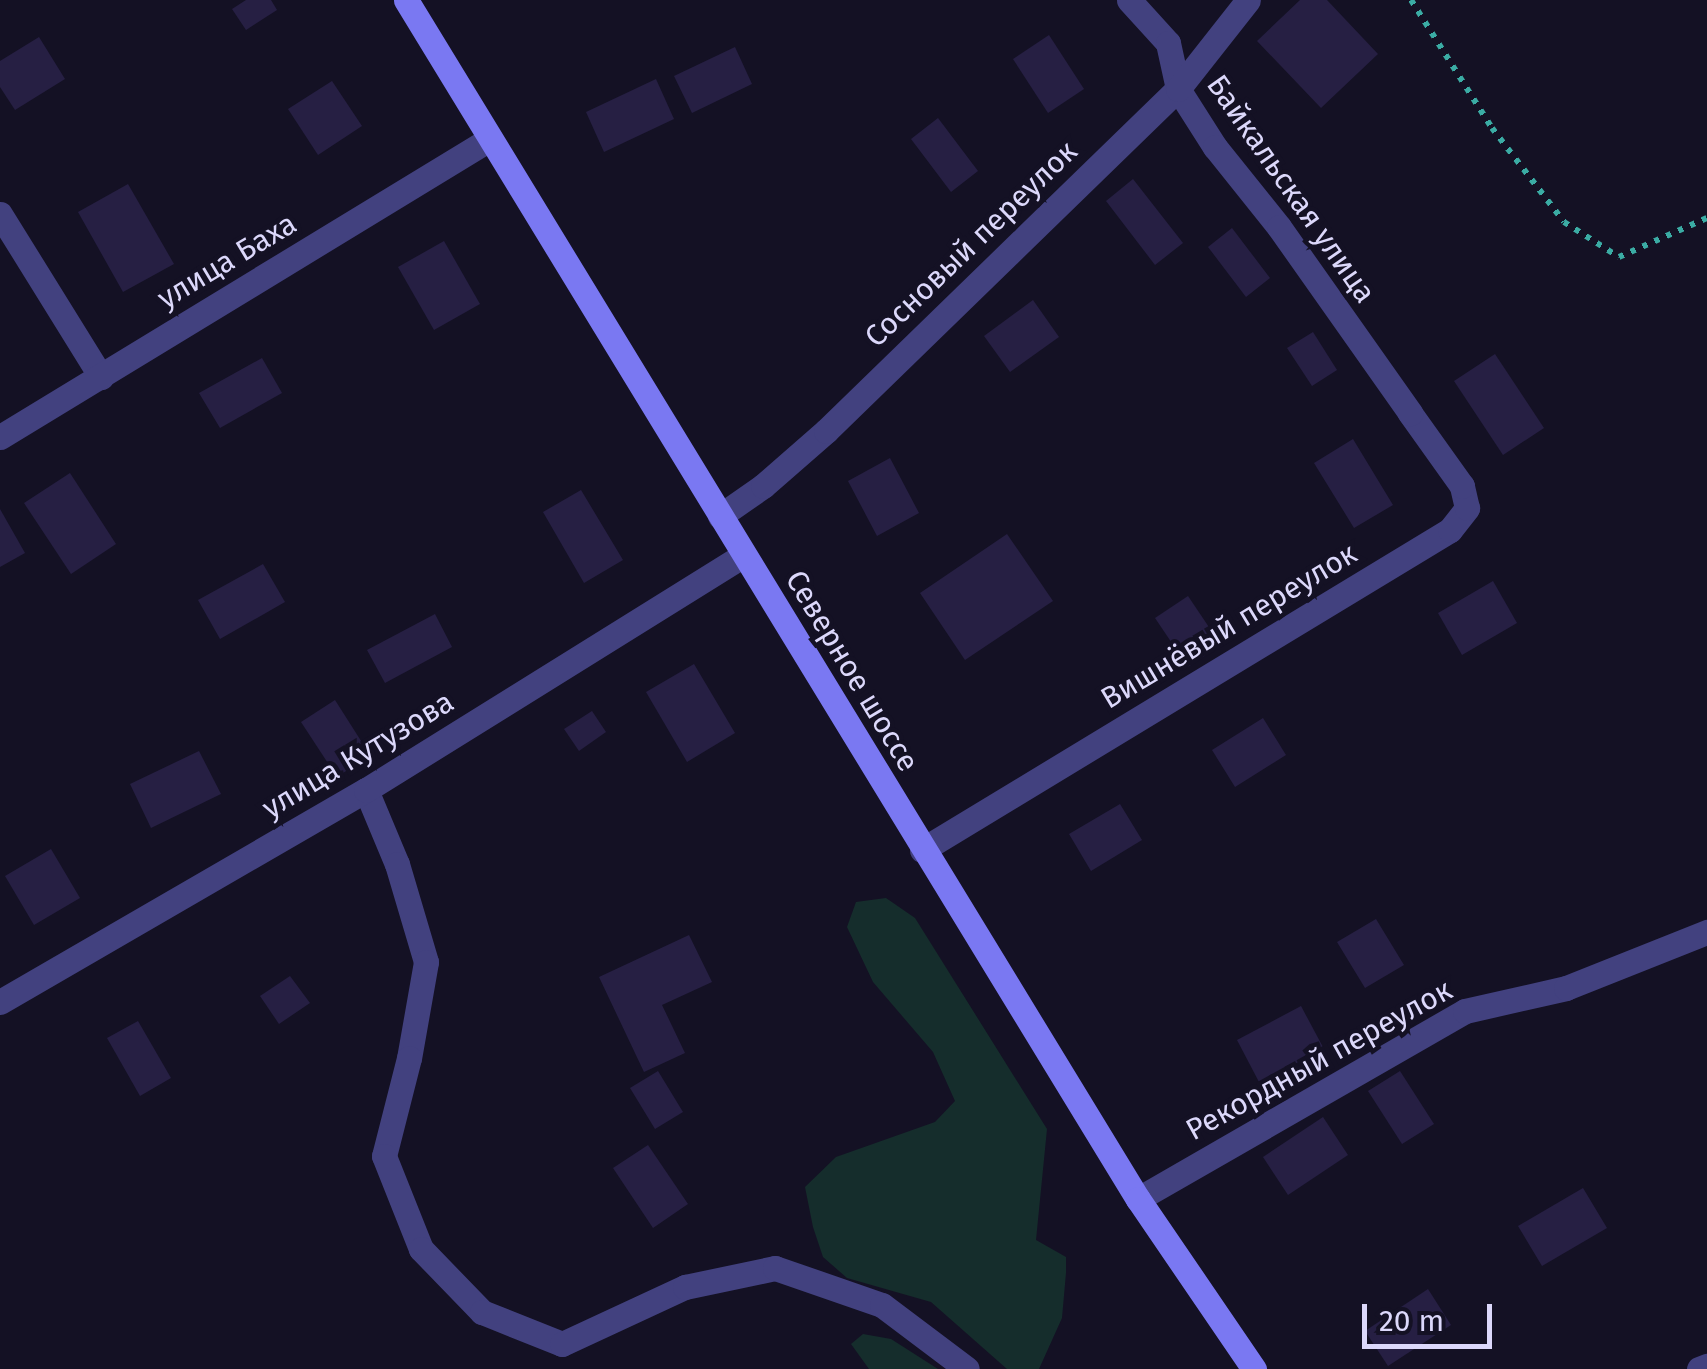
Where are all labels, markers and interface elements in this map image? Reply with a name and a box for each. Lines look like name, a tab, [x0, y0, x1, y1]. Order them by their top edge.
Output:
street label: Байкальская улица	[1199, 68, 1383, 310]
street label: Сосновый переулок	[857, 133, 1085, 355]
street label: улица Баха	[151, 205, 303, 317]
street label: Вишнёвый переулок	[1095, 535, 1363, 717]
street label: Северное шоссе	[778, 564, 926, 778]
street label: улица Кутузова	[256, 684, 460, 826]
street label: Рекордный переулок	[1180, 972, 1458, 1148]
scale bar	[1367, 1284, 1497, 1346]
text: 20 m	[1379, 1303, 1444, 1339]

